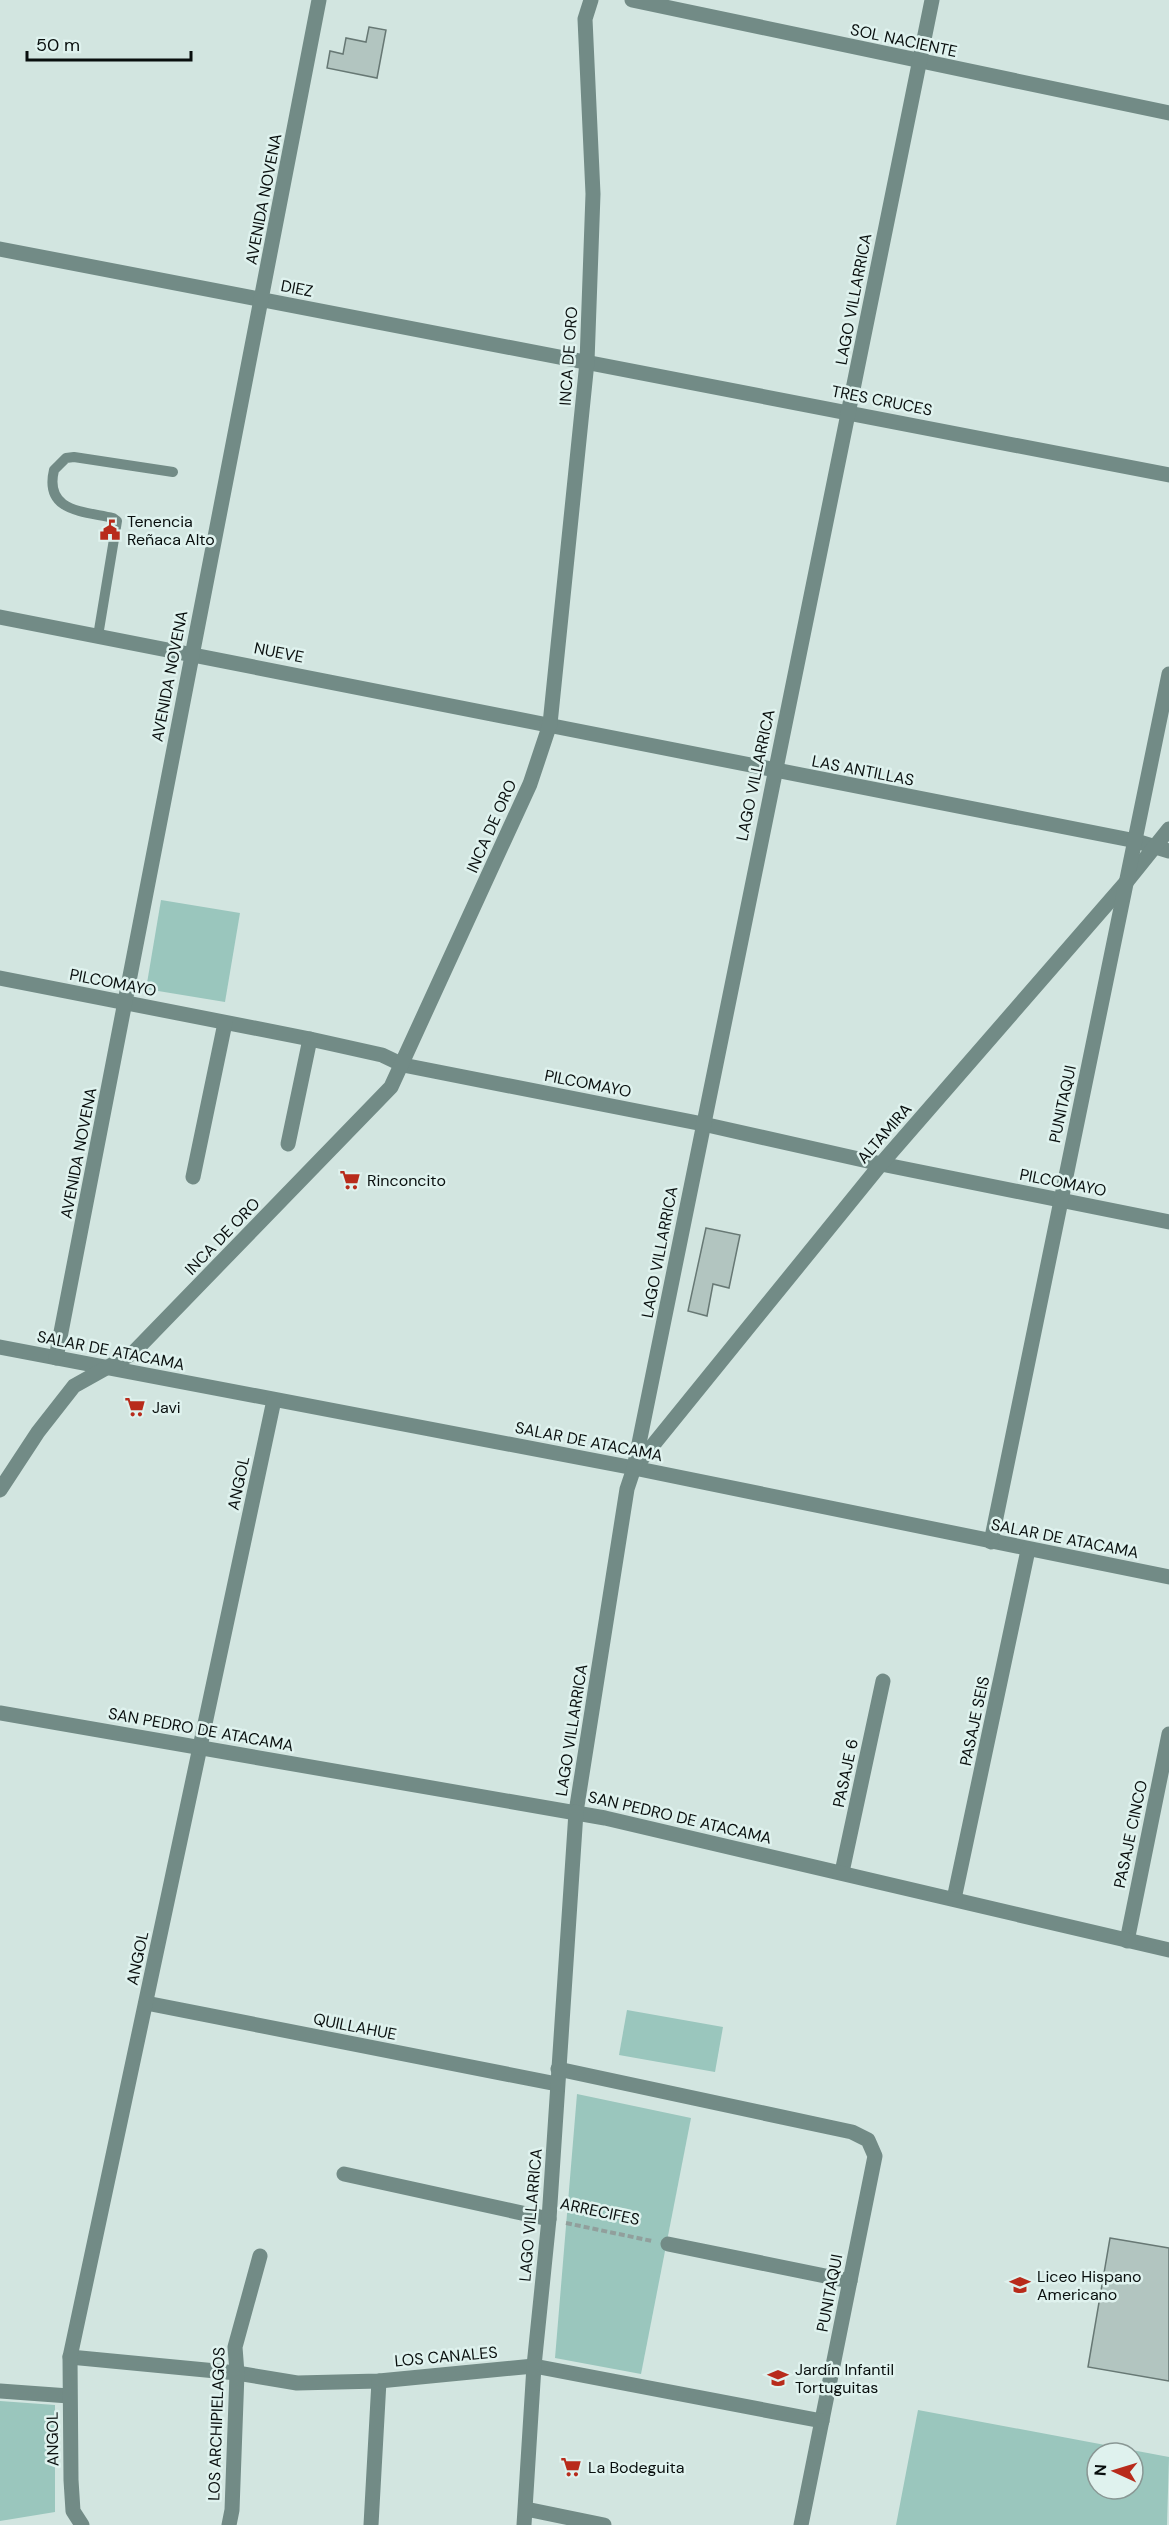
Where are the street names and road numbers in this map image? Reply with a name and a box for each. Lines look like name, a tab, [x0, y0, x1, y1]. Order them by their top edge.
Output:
street label: SOL NACIENTE	[849, 19, 959, 62]
street label: AVENIDA NOVENA	[240, 131, 287, 266]
street label: LAGO VILLARRICA	[830, 231, 877, 367]
street label: DIEZ	[279, 275, 315, 302]
street label: INCA DE ORO	[555, 306, 582, 406]
street label: TRES CRUCES	[830, 380, 934, 421]
street label: AVENIDA NOVENA	[146, 608, 193, 743]
street label: NUEVE	[252, 637, 306, 668]
street label: LAGO VILLARRICA	[731, 707, 780, 843]
street label: LAS ANTILLAS	[810, 750, 916, 791]
street label: INCA DE ORO	[462, 776, 521, 876]
street label: PILCOMAYO	[68, 964, 158, 1001]
street label: PUNITAQUI	[1044, 1063, 1081, 1145]
street label: PILCOMAYO	[543, 1065, 633, 1102]
street label: AVENIDA NOVENA	[55, 1085, 102, 1220]
street label: ALTAMIRA	[853, 1099, 916, 1168]
street label: PILCOMAYO	[1018, 1164, 1108, 1201]
street label: LAGO VILLARRICA	[636, 1184, 683, 1320]
street label: INCA DE ORO	[180, 1193, 264, 1279]
street label: SALAR DE ATACAMA	[35, 1326, 187, 1375]
street label: SALAR DE ATACAMA	[513, 1417, 665, 1466]
street label: ANGOL	[223, 1454, 254, 1512]
street label: SALAR DE ATACAMA	[989, 1514, 1141, 1563]
street label: LAGO VILLARRICA	[551, 1662, 592, 1798]
street label: PASAJE SEIS	[955, 1674, 994, 1768]
street label: SAN PEDRO DE ATACAMA	[107, 1703, 296, 1756]
street label: PASAJE 6	[828, 1737, 863, 1809]
street label: PASAJE CINCO	[1109, 1778, 1152, 1890]
street label: SAN PEDRO DE ATACAMA	[586, 1786, 774, 1849]
street label: ANGOL	[122, 1929, 153, 1987]
street label: QUILLAHUE	[311, 2008, 398, 2045]
street label: LAGO VILLARRICA	[514, 2147, 547, 2283]
street label: ARRECIFES	[558, 2193, 642, 2230]
street label: PUNITAQUI	[812, 2252, 847, 2334]
street label: LOS CANALES	[394, 2342, 499, 2371]
street label: LOS ARCHIPIELAGOS	[203, 2347, 230, 2501]
street label: ANGOL	[42, 2411, 63, 2466]

